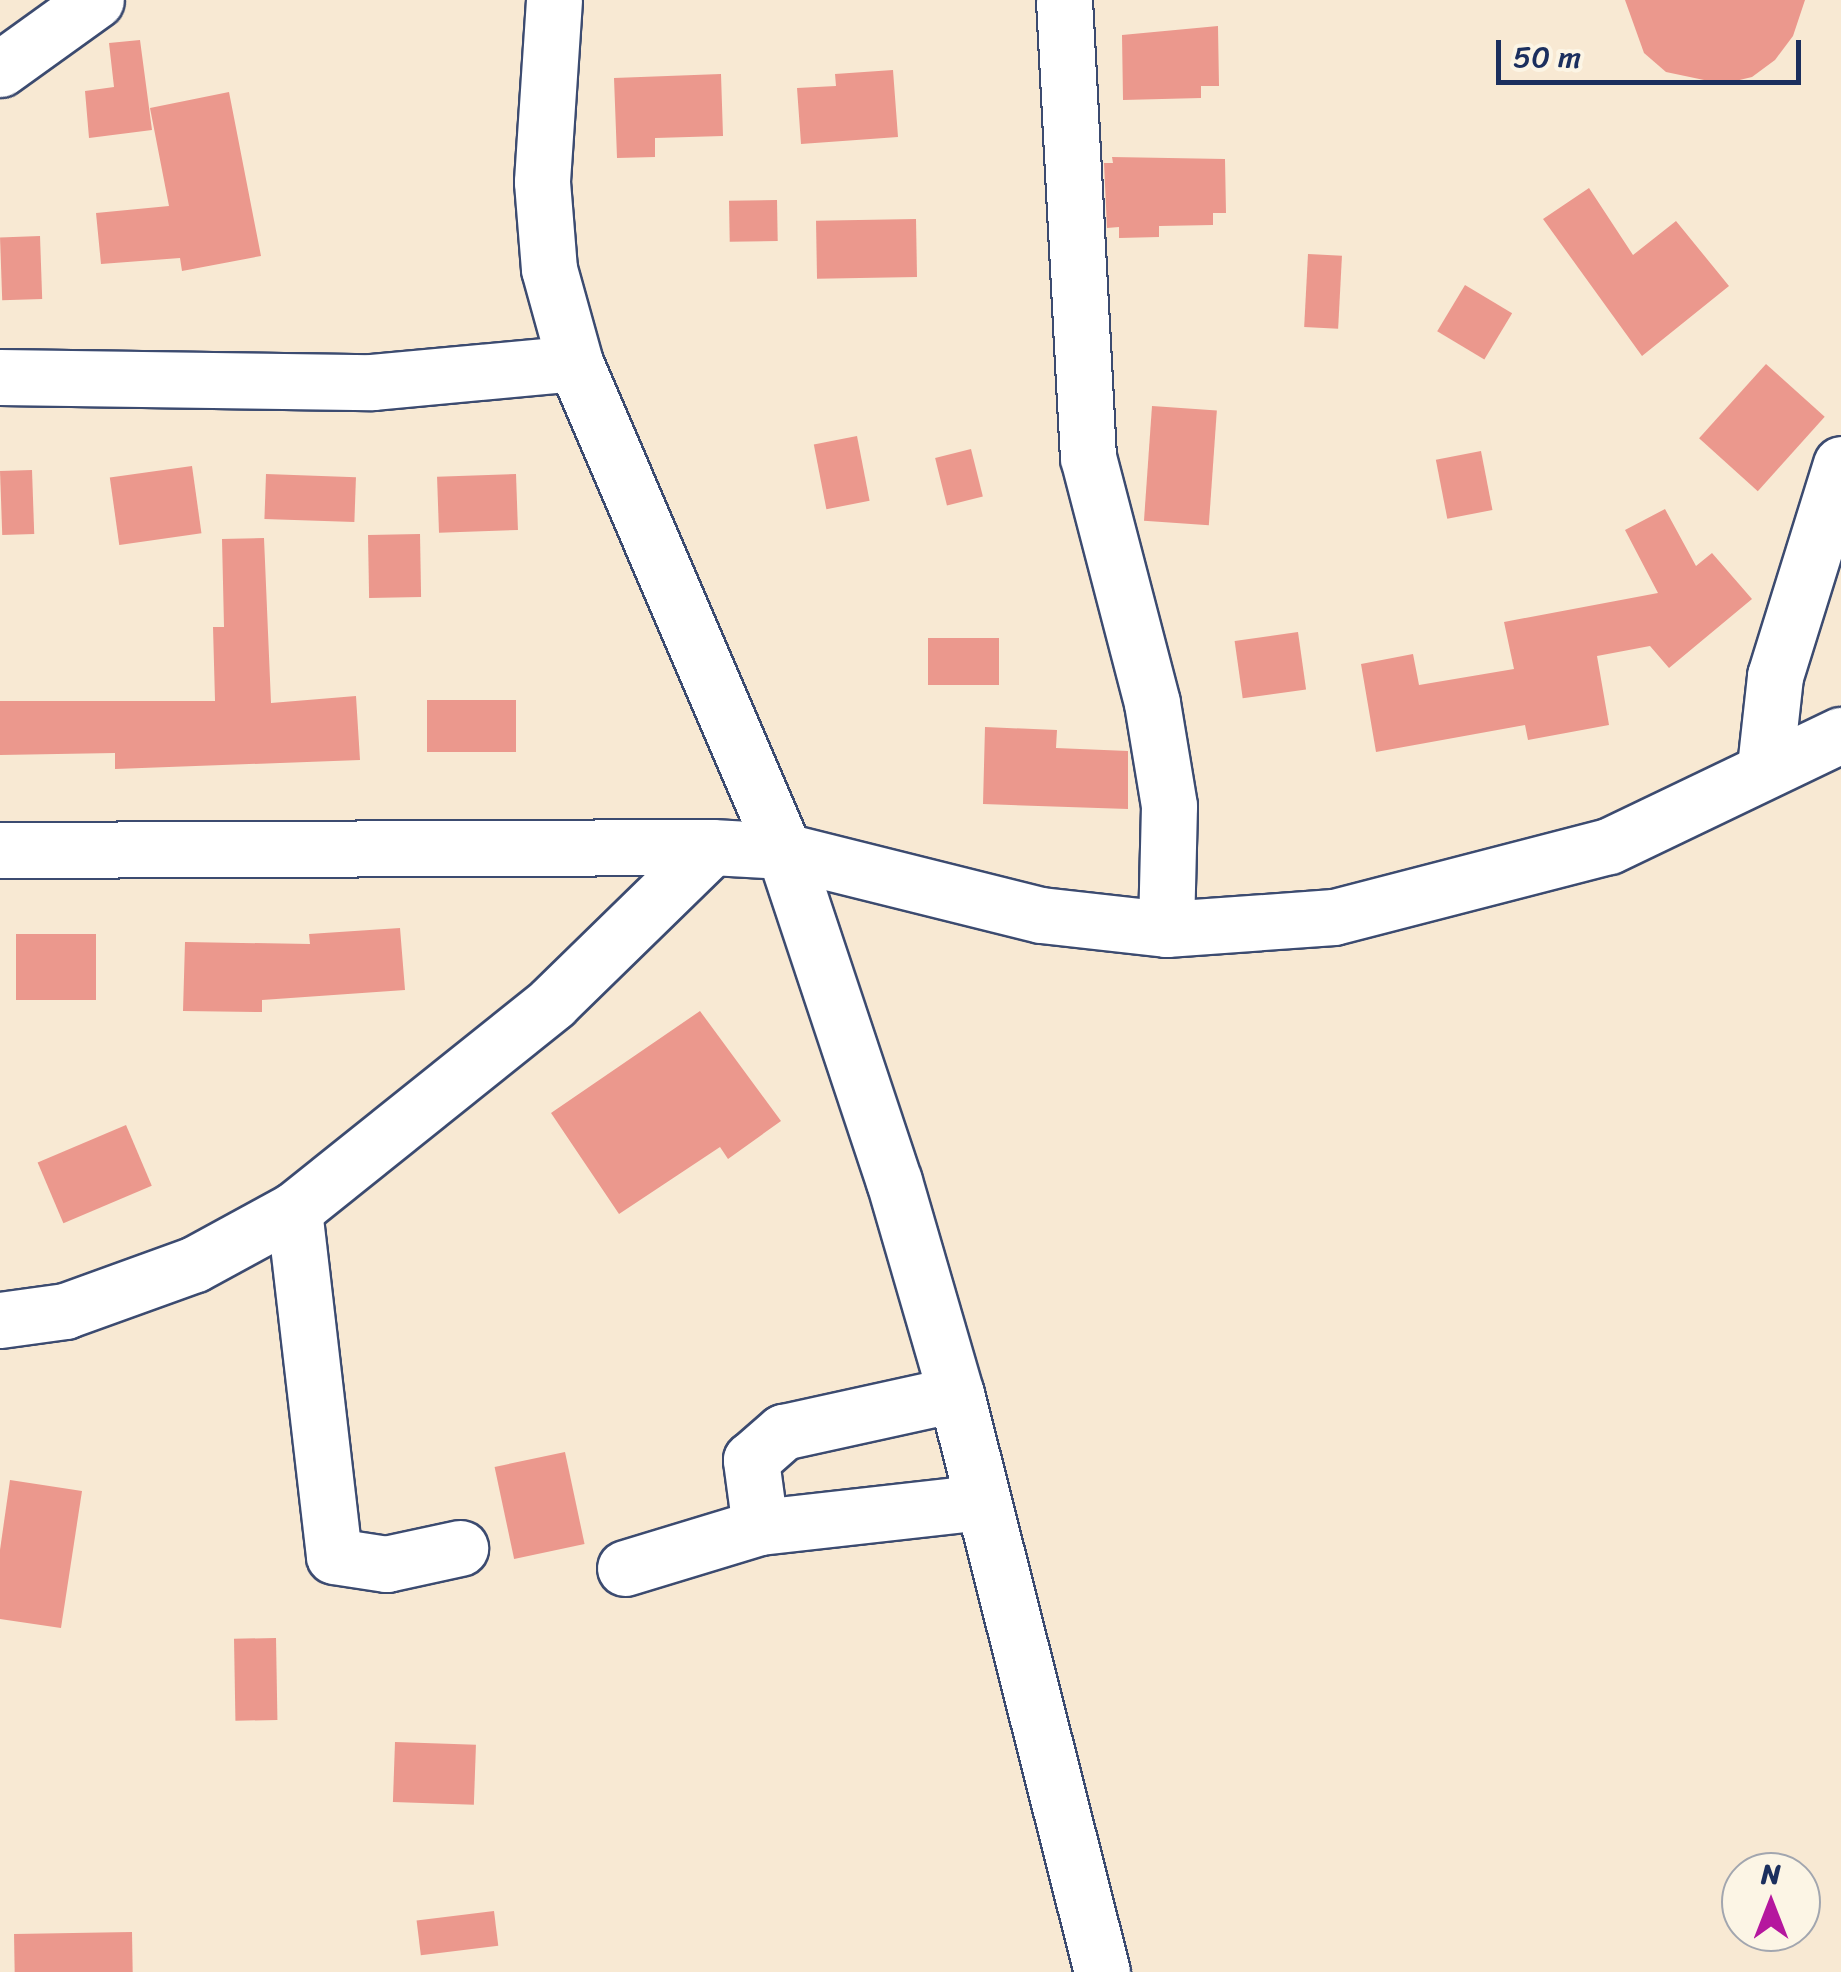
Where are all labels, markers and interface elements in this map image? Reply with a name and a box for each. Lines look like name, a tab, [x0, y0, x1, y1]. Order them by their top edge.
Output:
scale bar	[1501, 20, 1806, 82]
text: 50 m	[1513, 30, 1581, 84]
text: N	[1761, 1849, 1781, 1898]
north arrow	[1721, 1852, 1821, 1952]

